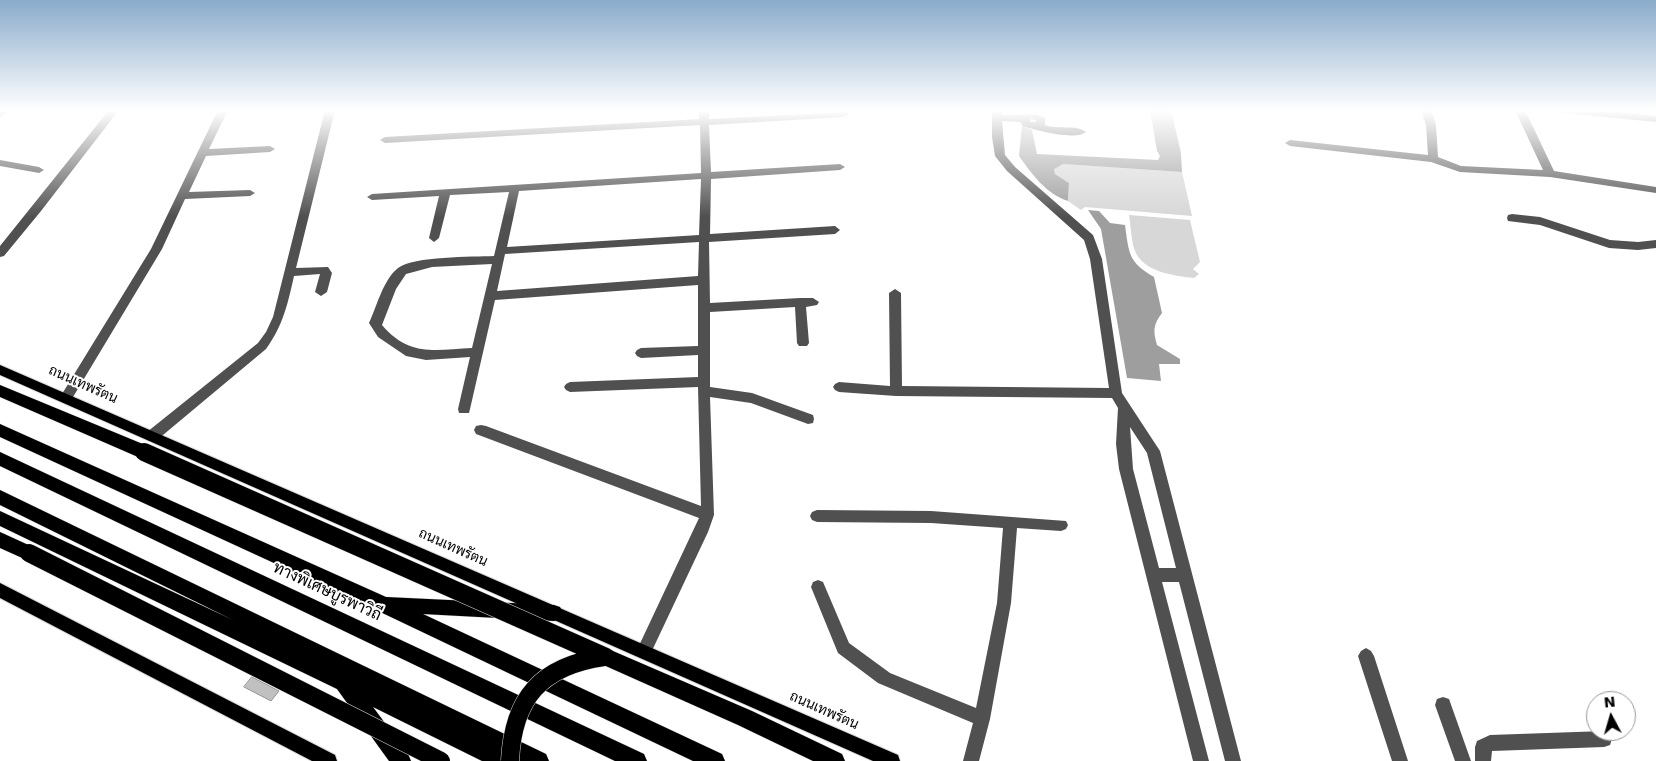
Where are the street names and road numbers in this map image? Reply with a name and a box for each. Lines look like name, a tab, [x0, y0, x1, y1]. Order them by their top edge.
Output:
street label: ถนนเทพรัตน	[46, 362, 120, 408]
street label: ถนนเทพรัตน	[416, 525, 490, 571]
street label: ทางพิเศษบูรพาวิถี	[270, 559, 384, 625]
street label: ถนนเทพรัตน	[787, 688, 861, 734]

